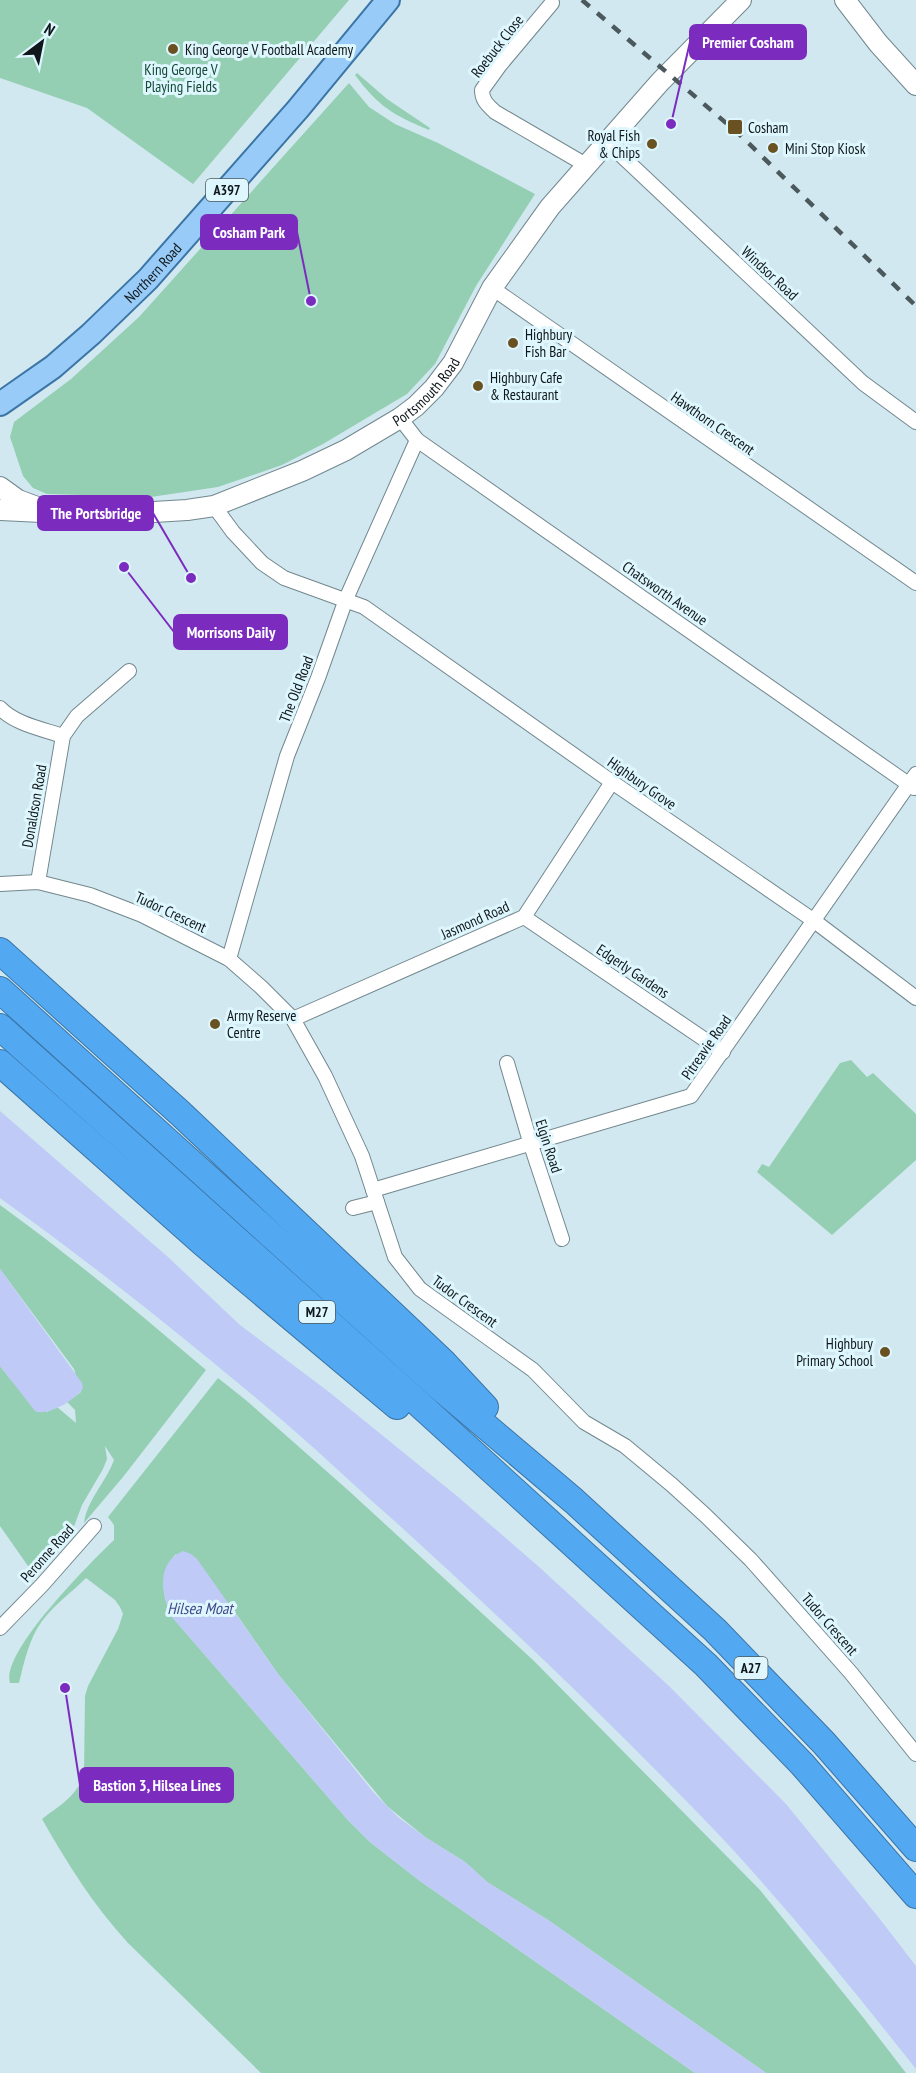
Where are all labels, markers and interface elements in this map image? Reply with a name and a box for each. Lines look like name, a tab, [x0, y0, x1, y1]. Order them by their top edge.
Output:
street label: Roebuck Close	[467, 11, 527, 81]
north arrow	[12, 12, 72, 72]
text: N	[41, 19, 59, 40]
callout: Premier Cosham	[690, 25, 806, 59]
text: Premier Cosham	[702, 32, 794, 52]
place label: King George V Football Academy	[185, 40, 353, 59]
marker: King George V Football Academy	[166, 42, 180, 56]
park label: King George V Playing Fields	[144, 60, 218, 96]
marker: Cosham	[726, 118, 744, 136]
place label: Cosham	[748, 118, 788, 137]
place label: Royal Fish & Chips	[588, 126, 640, 162]
marker: Royal Fish & Chips	[645, 137, 659, 151]
place label: Mini Stop Kiosk	[785, 139, 866, 158]
marker: Mini Stop Kiosk	[766, 141, 780, 155]
road number: A397	[206, 179, 248, 201]
callout: Cosham Park	[201, 215, 297, 249]
text: Cosham Park	[213, 222, 286, 242]
street label: Northern Road	[120, 239, 185, 307]
street label: Windsor Road	[738, 242, 802, 304]
place label: Highbury Fish Bar	[525, 325, 573, 361]
marker: Highbury Fish Bar	[506, 336, 520, 350]
street label: Portsmouth Road	[389, 354, 464, 430]
place label: Highbury Cafe & Restaurant	[490, 368, 563, 404]
marker: Highbury Cafe & Restaurant	[471, 379, 485, 393]
street label: Hawthorn Crescent	[667, 387, 759, 459]
callout: The Portsbridge	[38, 496, 153, 530]
text: The Portsbridge	[51, 503, 142, 523]
street label: Chatsworth Avenue	[619, 557, 711, 629]
callout: Morrisons Daily	[174, 615, 287, 649]
text: Morrisons Daily	[187, 622, 276, 642]
street label: The Old Road	[275, 653, 317, 725]
street label: Highbury Grove	[604, 752, 680, 814]
street label: Donaldson Road	[17, 763, 51, 849]
street label: Tudor Crescent	[132, 887, 210, 937]
street label: Jasmond Road	[437, 897, 512, 944]
street label: Edgerly Gardens	[593, 940, 673, 1002]
place label: Army Reserve Centre	[227, 1006, 297, 1042]
street label: Pitreavie Road	[677, 1011, 735, 1083]
marker: Army Reserve Centre	[208, 1017, 222, 1031]
street label: Elgin Road	[531, 1117, 567, 1175]
street label: Tudor Crescent	[429, 1271, 501, 1331]
road number: M27	[299, 1301, 335, 1323]
place label: Highbury Primary School	[796, 1334, 873, 1370]
marker: Highbury Primary School	[878, 1345, 892, 1359]
street label: Peronne Road	[16, 1520, 78, 1586]
street label: Tudor Crescent	[798, 1589, 862, 1659]
water label: Hilsea Moat	[167, 1598, 234, 1618]
road number: A27	[734, 1657, 768, 1679]
callout: Bastion 3, Hilsea Lines	[80, 1768, 233, 1802]
text: Bastion 3, Hilsea Lines	[93, 1775, 221, 1795]

